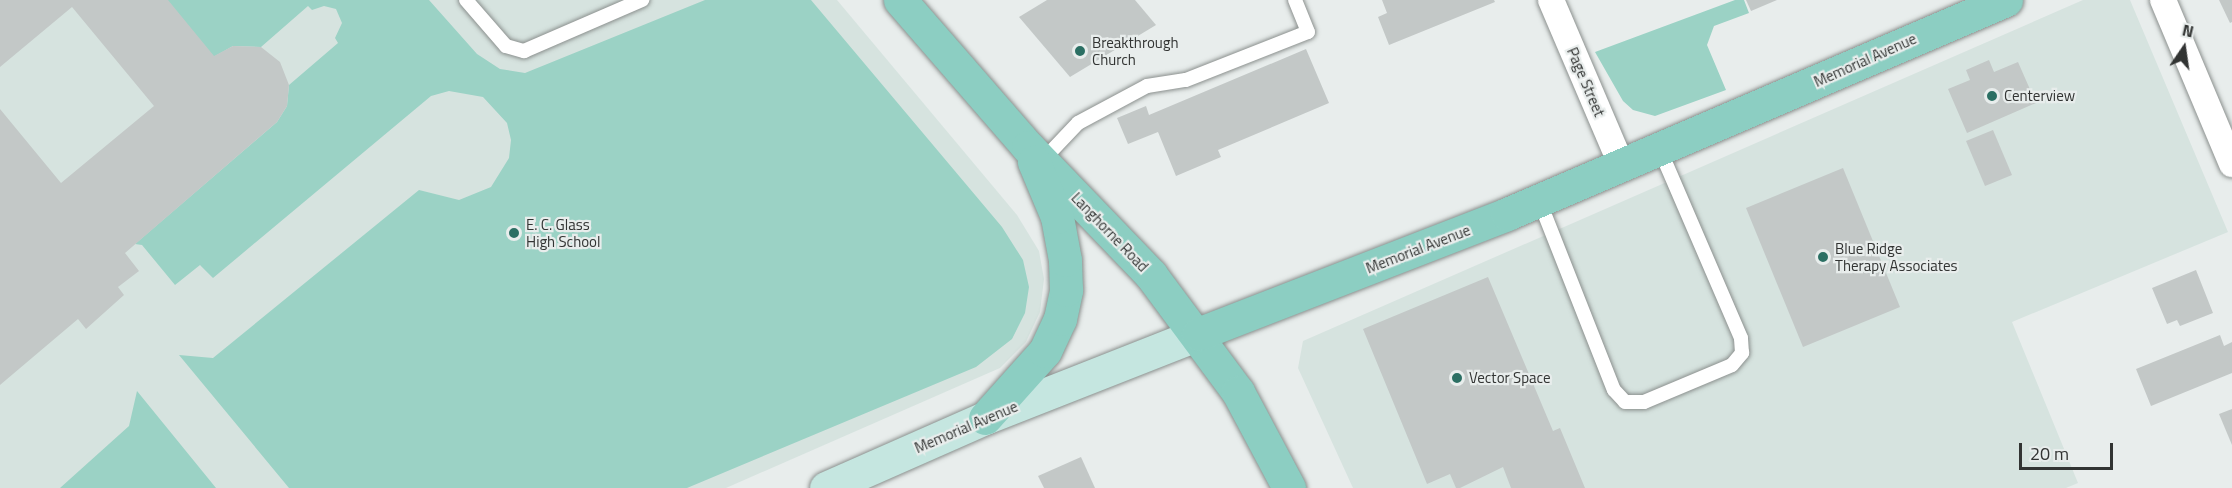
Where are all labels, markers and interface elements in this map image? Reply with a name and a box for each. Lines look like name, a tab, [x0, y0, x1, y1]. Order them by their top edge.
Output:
north arrow	[2154, 18, 2214, 78]
text: N	[2180, 18, 2196, 43]
street label: Memorial Avenue	[1811, 29, 1919, 91]
place label: Breakthrough Church	[1092, 33, 1179, 68]
marker: Breakthrough Church	[1073, 44, 1087, 58]
street label: Page Street	[1563, 45, 1609, 119]
place label: Centerview	[2004, 87, 2075, 105]
marker: Centerview	[1985, 89, 1999, 103]
street label: Langhorne Road	[1068, 189, 1152, 275]
place label: E. C. Glass High School	[526, 215, 601, 250]
street label: Memorial Avenue	[1363, 221, 1473, 277]
marker: E. C. Glass High School	[507, 226, 521, 240]
place label: Blue Ridge Therapy Associates	[1835, 239, 1958, 274]
marker: Blue Ridge Therapy Associates	[1816, 250, 1830, 264]
place label: Vector Space	[1469, 369, 1551, 387]
marker: Vector Space	[1450, 371, 1464, 385]
street label: Memorial Avenue	[912, 397, 1020, 457]
scale bar	[2022, 431, 2116, 469]
text: 20 m	[2030, 440, 2069, 467]

